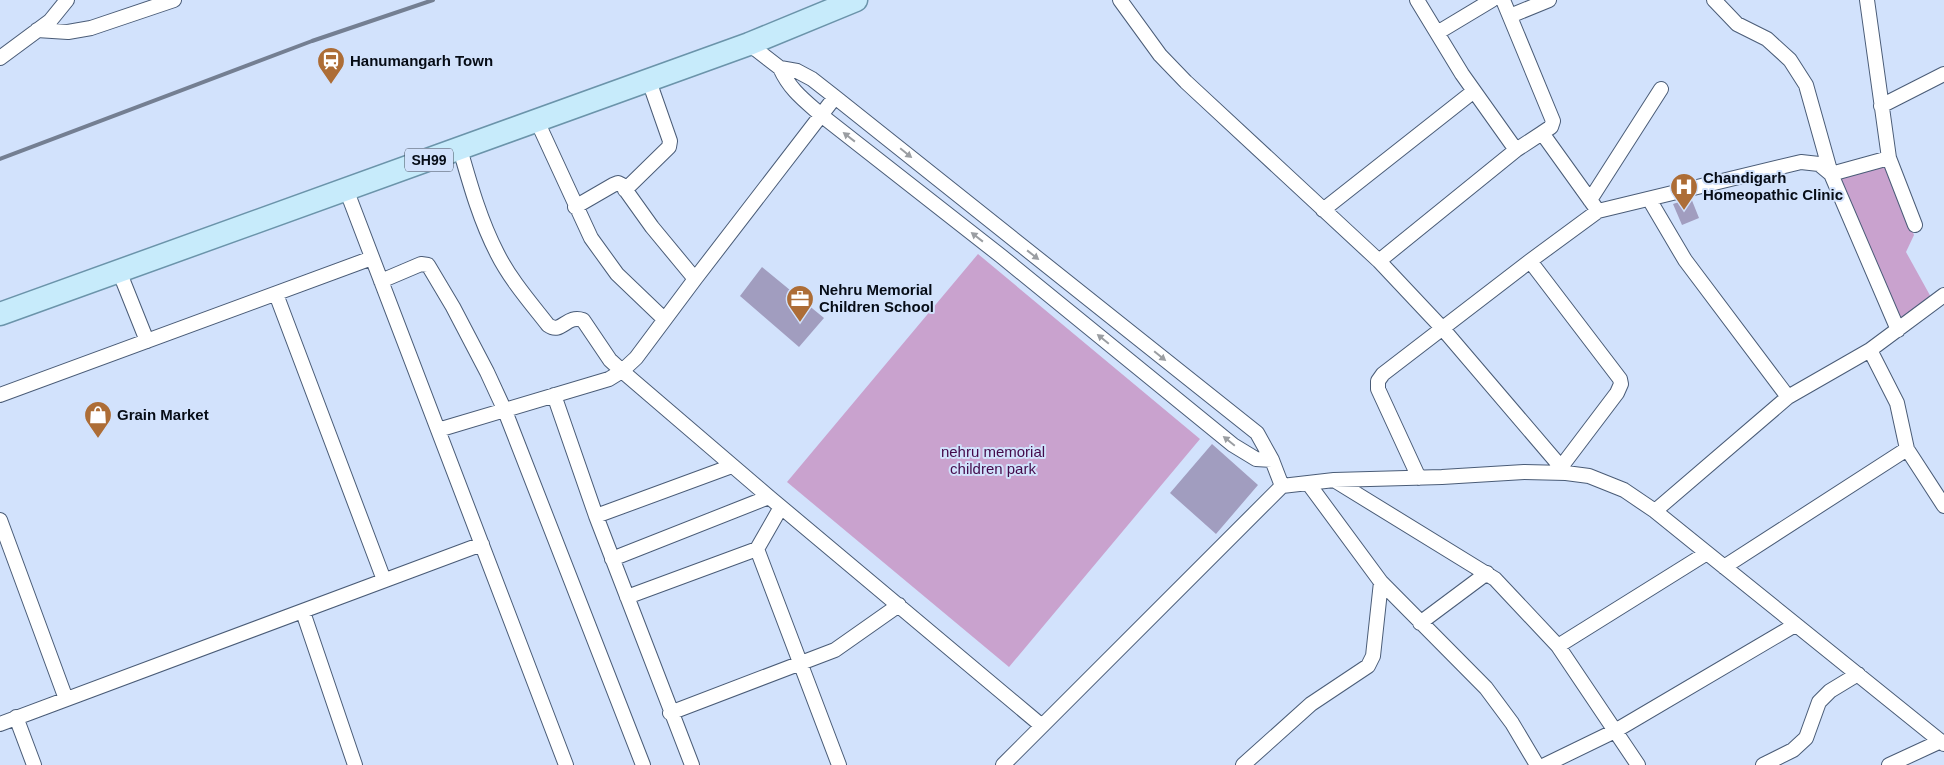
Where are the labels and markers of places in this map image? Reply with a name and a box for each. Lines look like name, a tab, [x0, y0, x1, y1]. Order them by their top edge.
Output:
station icon: Hanumangarh Town	[316, 46, 346, 85]
place label: Hanumangarh Town	[350, 52, 493, 69]
place label: Chandigarh Homeopathic Clinic	[1703, 169, 1843, 203]
hospital icon: Chandigarh Homeopathic Clinic	[1669, 172, 1699, 211]
place label: Nehru Memorial Children School	[819, 281, 934, 315]
office icon: Nehru Memorial Children School	[785, 284, 815, 323]
shop icon: Grain Market	[83, 400, 113, 439]
place label: Grain Market	[117, 406, 209, 423]

